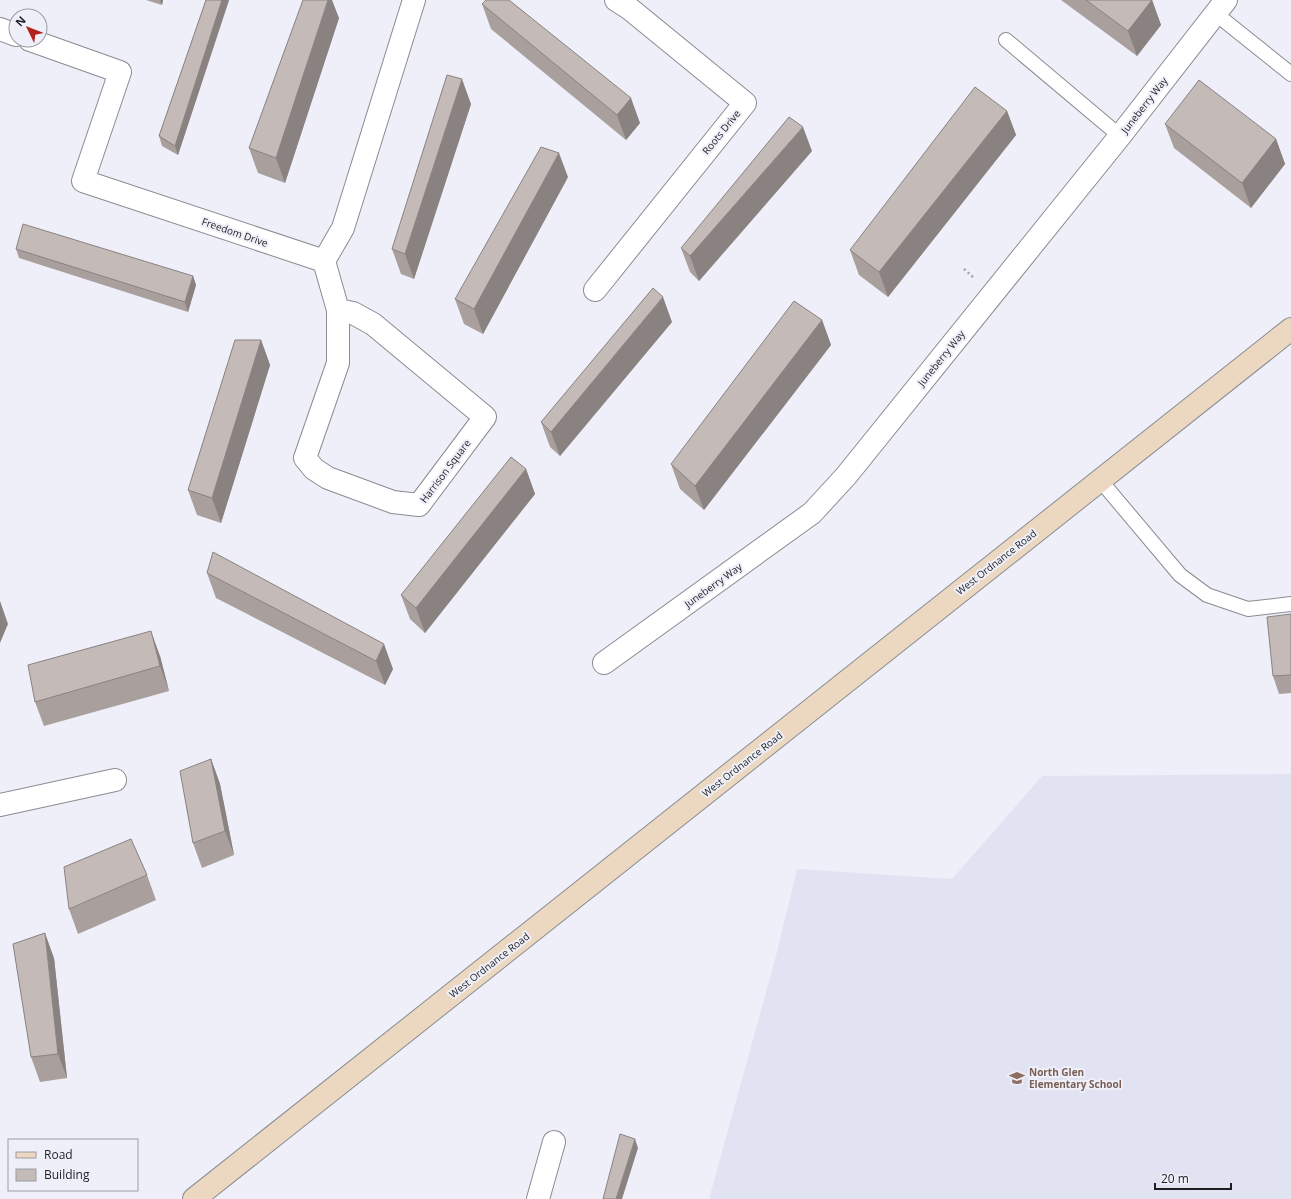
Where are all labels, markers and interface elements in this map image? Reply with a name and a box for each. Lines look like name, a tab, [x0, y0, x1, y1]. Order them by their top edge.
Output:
north arrow	[8, 8, 48, 48]
text: N	[12, 12, 29, 29]
street label: Juneberry Way	[1117, 73, 1171, 137]
street label: Roots Drive	[699, 106, 744, 157]
street label: Freedom Drive	[200, 214, 270, 250]
street label: Juneberry Way	[914, 326, 968, 390]
street label: Harrison Square	[416, 436, 474, 506]
street label: West Ordnance Road	[953, 526, 1039, 598]
street label: Juneberry Way	[681, 559, 745, 611]
street label: West Ordnance Road	[699, 728, 785, 800]
street label: West Ordnance Road	[446, 929, 532, 1001]
place label: North Glen Elementary School	[1029, 1065, 1122, 1091]
school or university icon: North Glen Elementary School	[1008, 1069, 1026, 1087]
legend	[8, 1139, 138, 1191]
text: Road	[44, 1146, 73, 1163]
scale bar	[1155, 1165, 1231, 1191]
text: Building	[44, 1166, 90, 1183]
text: 20 m	[1161, 1170, 1189, 1187]

